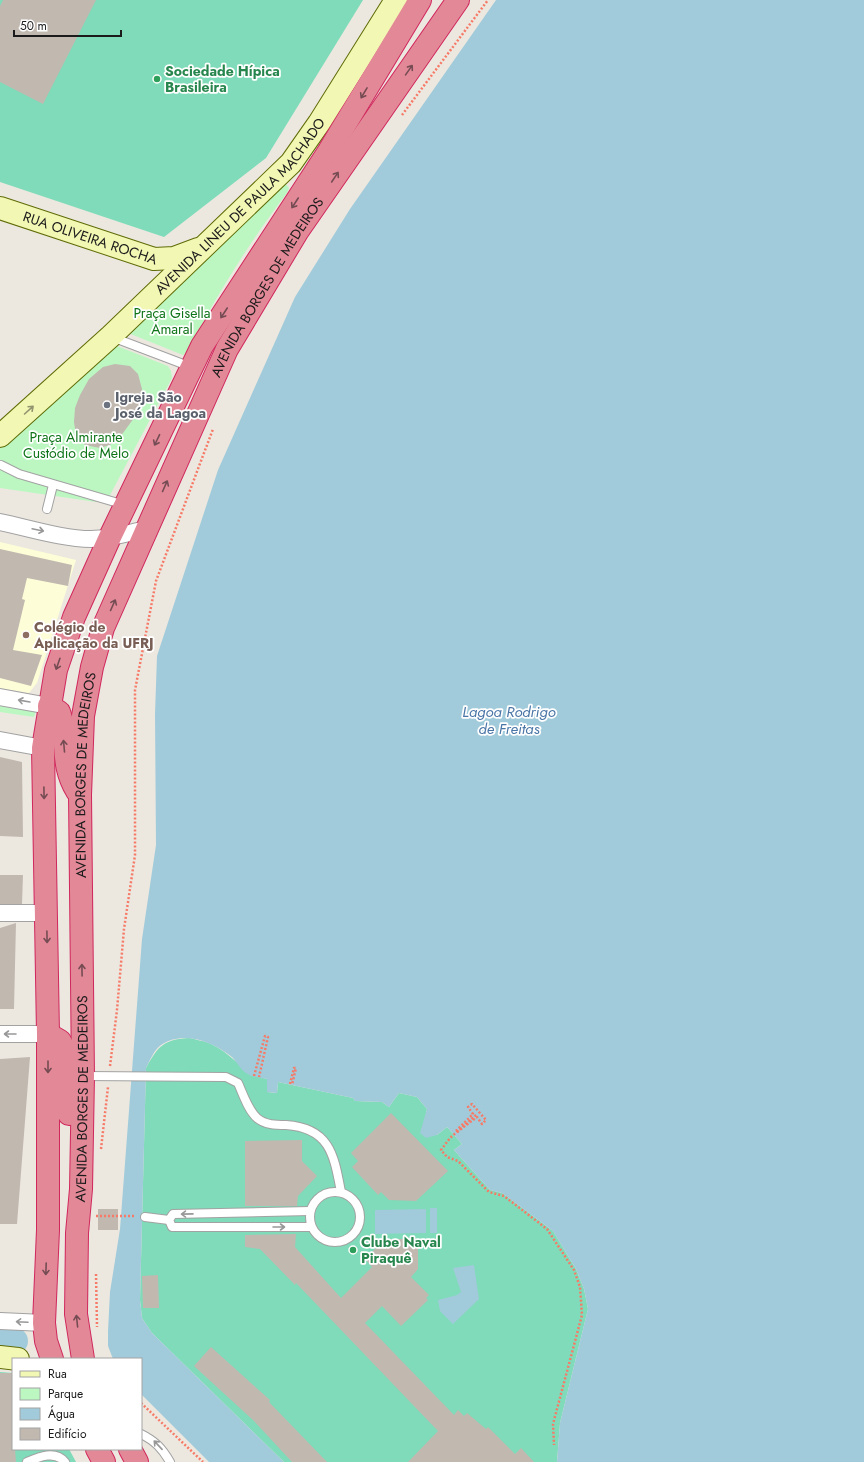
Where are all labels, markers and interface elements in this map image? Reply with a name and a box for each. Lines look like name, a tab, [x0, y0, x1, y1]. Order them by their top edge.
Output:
scale bar	[14, 12, 121, 38]
text: 50 m	[20, 17, 47, 35]
place label: Sociedade Hípica Brasileira	[165, 61, 280, 97]
one-way arrow	[405, 65, 413, 76]
marker: Sociedade Hípica Brasileira	[152, 74, 162, 84]
one-way arrow	[359, 87, 367, 99]
street label: AVENIDA LINEU DE PAULA MACHADO	[150, 114, 330, 299]
one-way arrow	[331, 171, 339, 182]
street label: AVENIDA BORGES DE MEDEIROS	[206, 193, 328, 380]
one-way arrow	[291, 198, 299, 209]
street label: RUA OLIVEIRA ROCHA	[20, 206, 161, 270]
park label: Praça Gisella Amaral	[133, 303, 211, 339]
one-way arrow	[220, 307, 228, 318]
place label: Igreja São José da Lagoa	[112, 387, 206, 423]
marker: Igreja São José da Lagoa	[102, 400, 112, 410]
one-way arrow	[24, 405, 34, 414]
park label: Praça Almirante Custódio de Melo	[23, 427, 129, 463]
one-way arrow	[153, 433, 160, 445]
one-way arrow	[162, 481, 169, 493]
one-way arrow	[31, 526, 44, 534]
one-way arrow	[110, 600, 117, 612]
place label: Colégio de Aplicação da UFRJ	[33, 617, 154, 653]
marker: Colégio de Aplicação da UFRJ	[21, 630, 31, 640]
one-way arrow	[53, 658, 61, 670]
street label: AVENIDA BORGES DE MEDEIROS	[70, 670, 101, 878]
one-way arrow	[18, 697, 31, 705]
water label: Lagoa Rodrigo de Freitas	[462, 701, 556, 740]
one-way arrow	[61, 740, 68, 753]
one-way arrow	[40, 786, 48, 799]
one-way arrow	[43, 930, 51, 943]
one-way arrow	[78, 964, 86, 977]
street label: AVENIDA BORGES DE MEDEIROS	[70, 995, 93, 1203]
one-way arrow	[4, 1030, 17, 1038]
one-way arrow	[44, 1060, 52, 1073]
one-way arrow	[181, 1210, 194, 1217]
one-way arrow	[272, 1223, 285, 1231]
place label: Clube Naval Piraquê	[361, 1232, 441, 1268]
marker: Clube Naval Piraquê	[348, 1245, 358, 1255]
one-way arrow	[42, 1262, 50, 1275]
one-way arrow	[73, 1315, 80, 1328]
one-way arrow	[16, 1318, 29, 1326]
legend	[12, 1358, 142, 1450]
text: Rua	[48, 1365, 67, 1383]
text: Parque	[48, 1385, 83, 1403]
text: Água	[48, 1405, 75, 1423]
text: Edifício	[48, 1425, 87, 1443]
one-way arrow	[154, 1440, 163, 1450]

